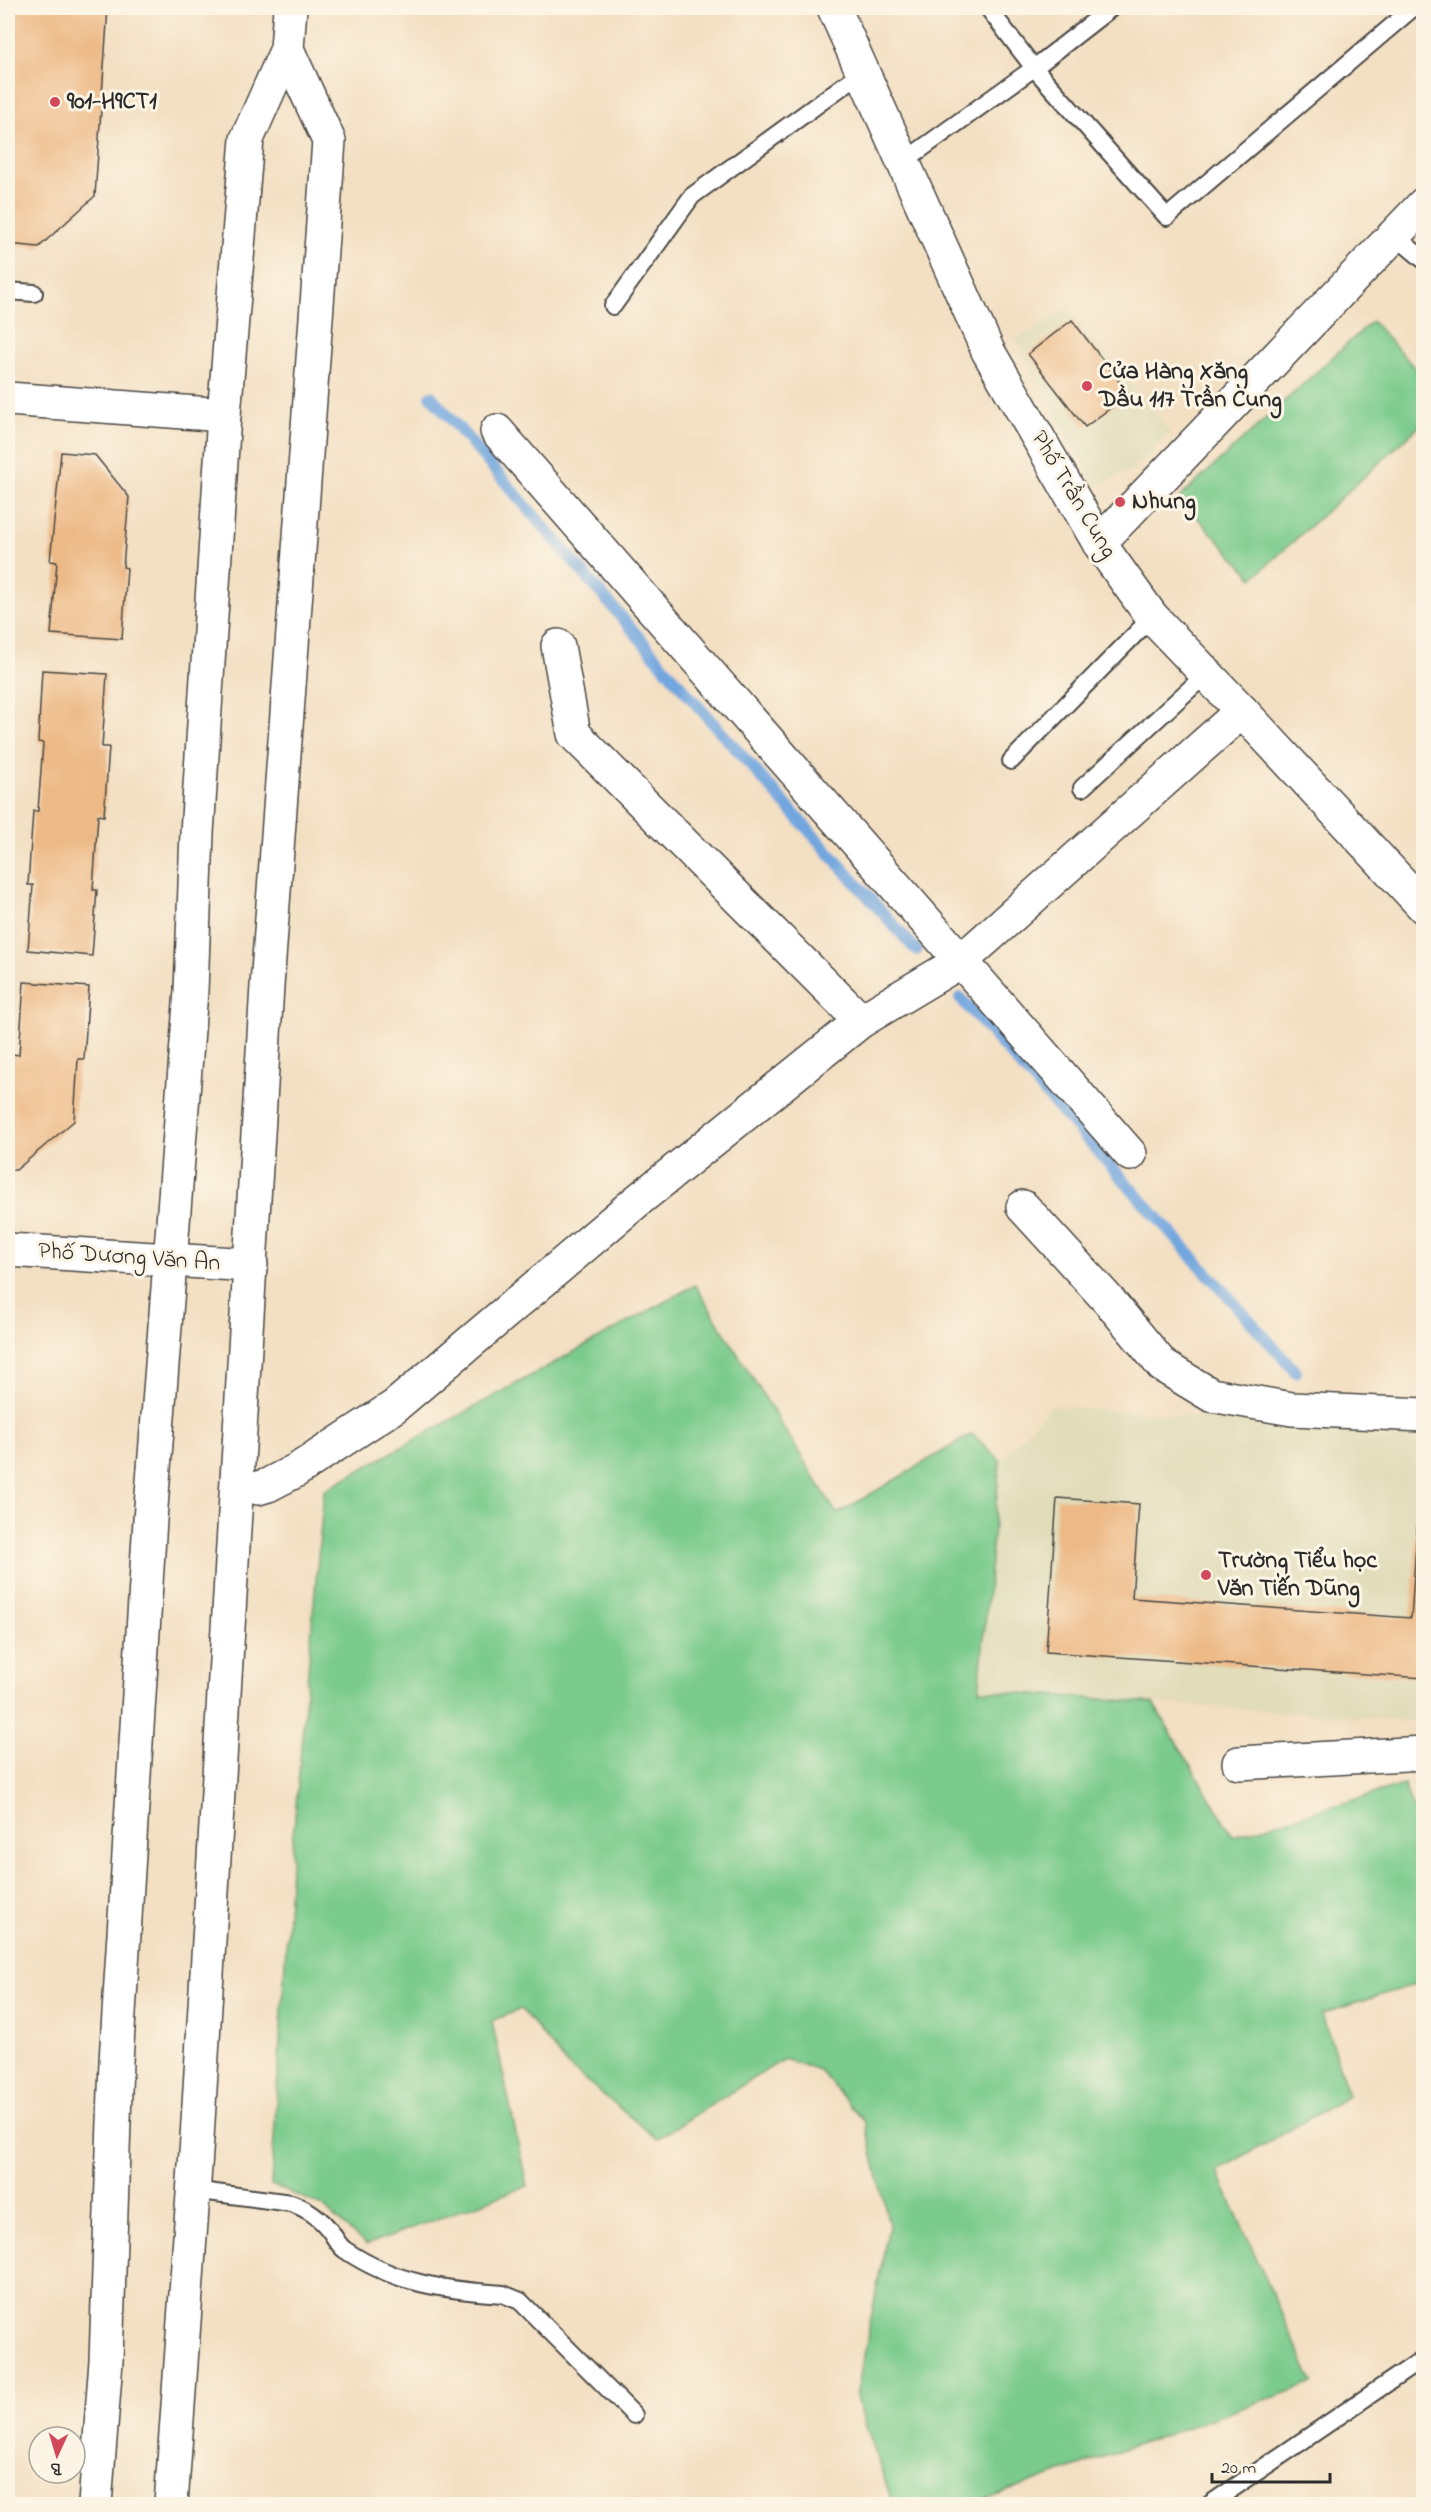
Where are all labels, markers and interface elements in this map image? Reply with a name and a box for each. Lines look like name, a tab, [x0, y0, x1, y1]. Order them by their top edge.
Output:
place label: 901-H9CT1	[66, 85, 157, 120]
marker: 901-H9CT1	[48, 95, 62, 109]
place label: Cửa Hàng Xăng Dầu 117 Trần Cung	[1098, 355, 1282, 419]
marker: Cửa Hàng Xăng Dầu 117 Trần Cung	[1080, 379, 1094, 393]
street label: Phố Trần Cung	[1021, 424, 1125, 566]
place label: Nhung	[1132, 485, 1196, 521]
marker: Nhung	[1113, 495, 1127, 509]
street label: Phố Dương Văn An	[37, 1234, 221, 1282]
place label: Trường Tiểu học Văn Tiến Dũng	[1217, 1544, 1378, 1608]
marker: Trường Tiểu học Văn Tiến Dũng	[1199, 1568, 1213, 1582]
north arrow	[27, 2425, 87, 2485]
scale bar	[1212, 2446, 1330, 2484]
text: B	[50, 2456, 63, 2480]
text: 20 m	[1221, 2456, 1256, 2482]

